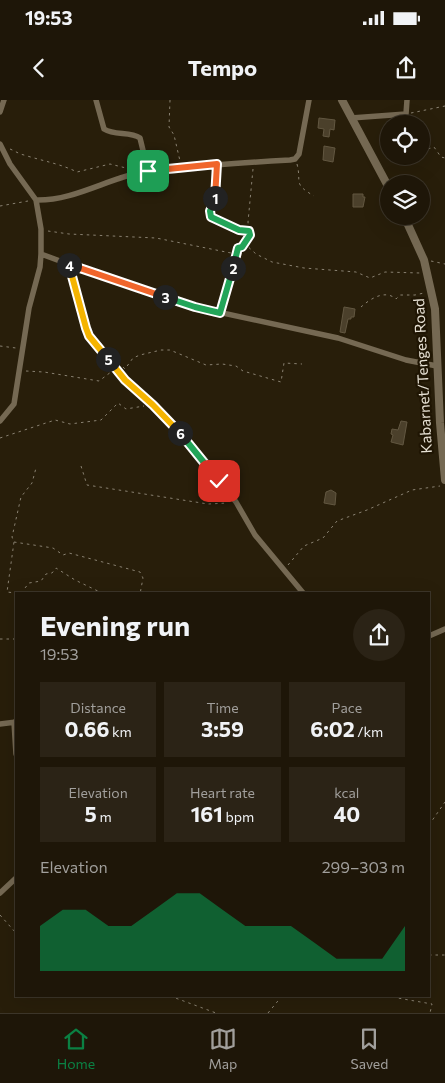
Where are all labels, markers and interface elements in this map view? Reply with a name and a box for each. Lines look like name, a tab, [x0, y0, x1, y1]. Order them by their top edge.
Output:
text: 19:53	[25, 6, 73, 29]
icon: back	[25, 54, 53, 82]
text: Tempo	[188, 54, 257, 81]
icon: share	[392, 54, 420, 82]
map controls	[380, 115, 430, 225]
button: locate	[380, 115, 430, 165]
pin	[127, 150, 169, 192]
icon: arrive	[134, 157, 162, 185]
button: layers	[380, 175, 430, 225]
pin: 1	[202, 186, 228, 210]
text: 1	[212, 190, 219, 207]
pin: 4	[56, 252, 82, 278]
pin: 2	[220, 256, 246, 280]
text: 4	[65, 257, 74, 274]
text: 2	[230, 260, 237, 277]
pin: 3	[152, 284, 178, 310]
text: 3	[161, 289, 170, 306]
street label: Kabarnet/Tenges Road	[409, 298, 435, 454]
pin: 5	[96, 346, 120, 372]
text: 5	[104, 351, 113, 368]
pin: 6	[168, 420, 192, 446]
text: 6	[176, 425, 185, 442]
pin	[198, 460, 240, 502]
icon: check	[205, 467, 233, 495]
text: Evening run	[40, 608, 190, 642]
button: share	[353, 609, 405, 661]
text: 19:53	[40, 644, 79, 663]
text: Distance	[70, 699, 126, 716]
text: Time	[206, 699, 239, 716]
text: Pace	[332, 699, 362, 716]
text: 0.66	[65, 716, 109, 741]
text: 3:59	[201, 716, 244, 741]
text: 6:02	[310, 716, 355, 741]
text: km	[109, 723, 132, 740]
text: /km	[355, 723, 383, 740]
text: Elevation	[69, 784, 128, 801]
text: Heart rate	[190, 784, 255, 801]
text: kcal	[334, 784, 359, 801]
text: 5	[85, 801, 97, 826]
text: 161	[191, 801, 223, 826]
text: 40	[333, 801, 360, 826]
text: m	[97, 808, 112, 825]
text: bpm	[223, 808, 254, 825]
text: Elevation	[40, 857, 108, 876]
text: 299–303 m	[322, 857, 405, 876]
tab: Home	[57, 1025, 95, 1072]
tab: Map	[208, 1025, 237, 1072]
tab: Saved	[351, 1025, 388, 1072]

